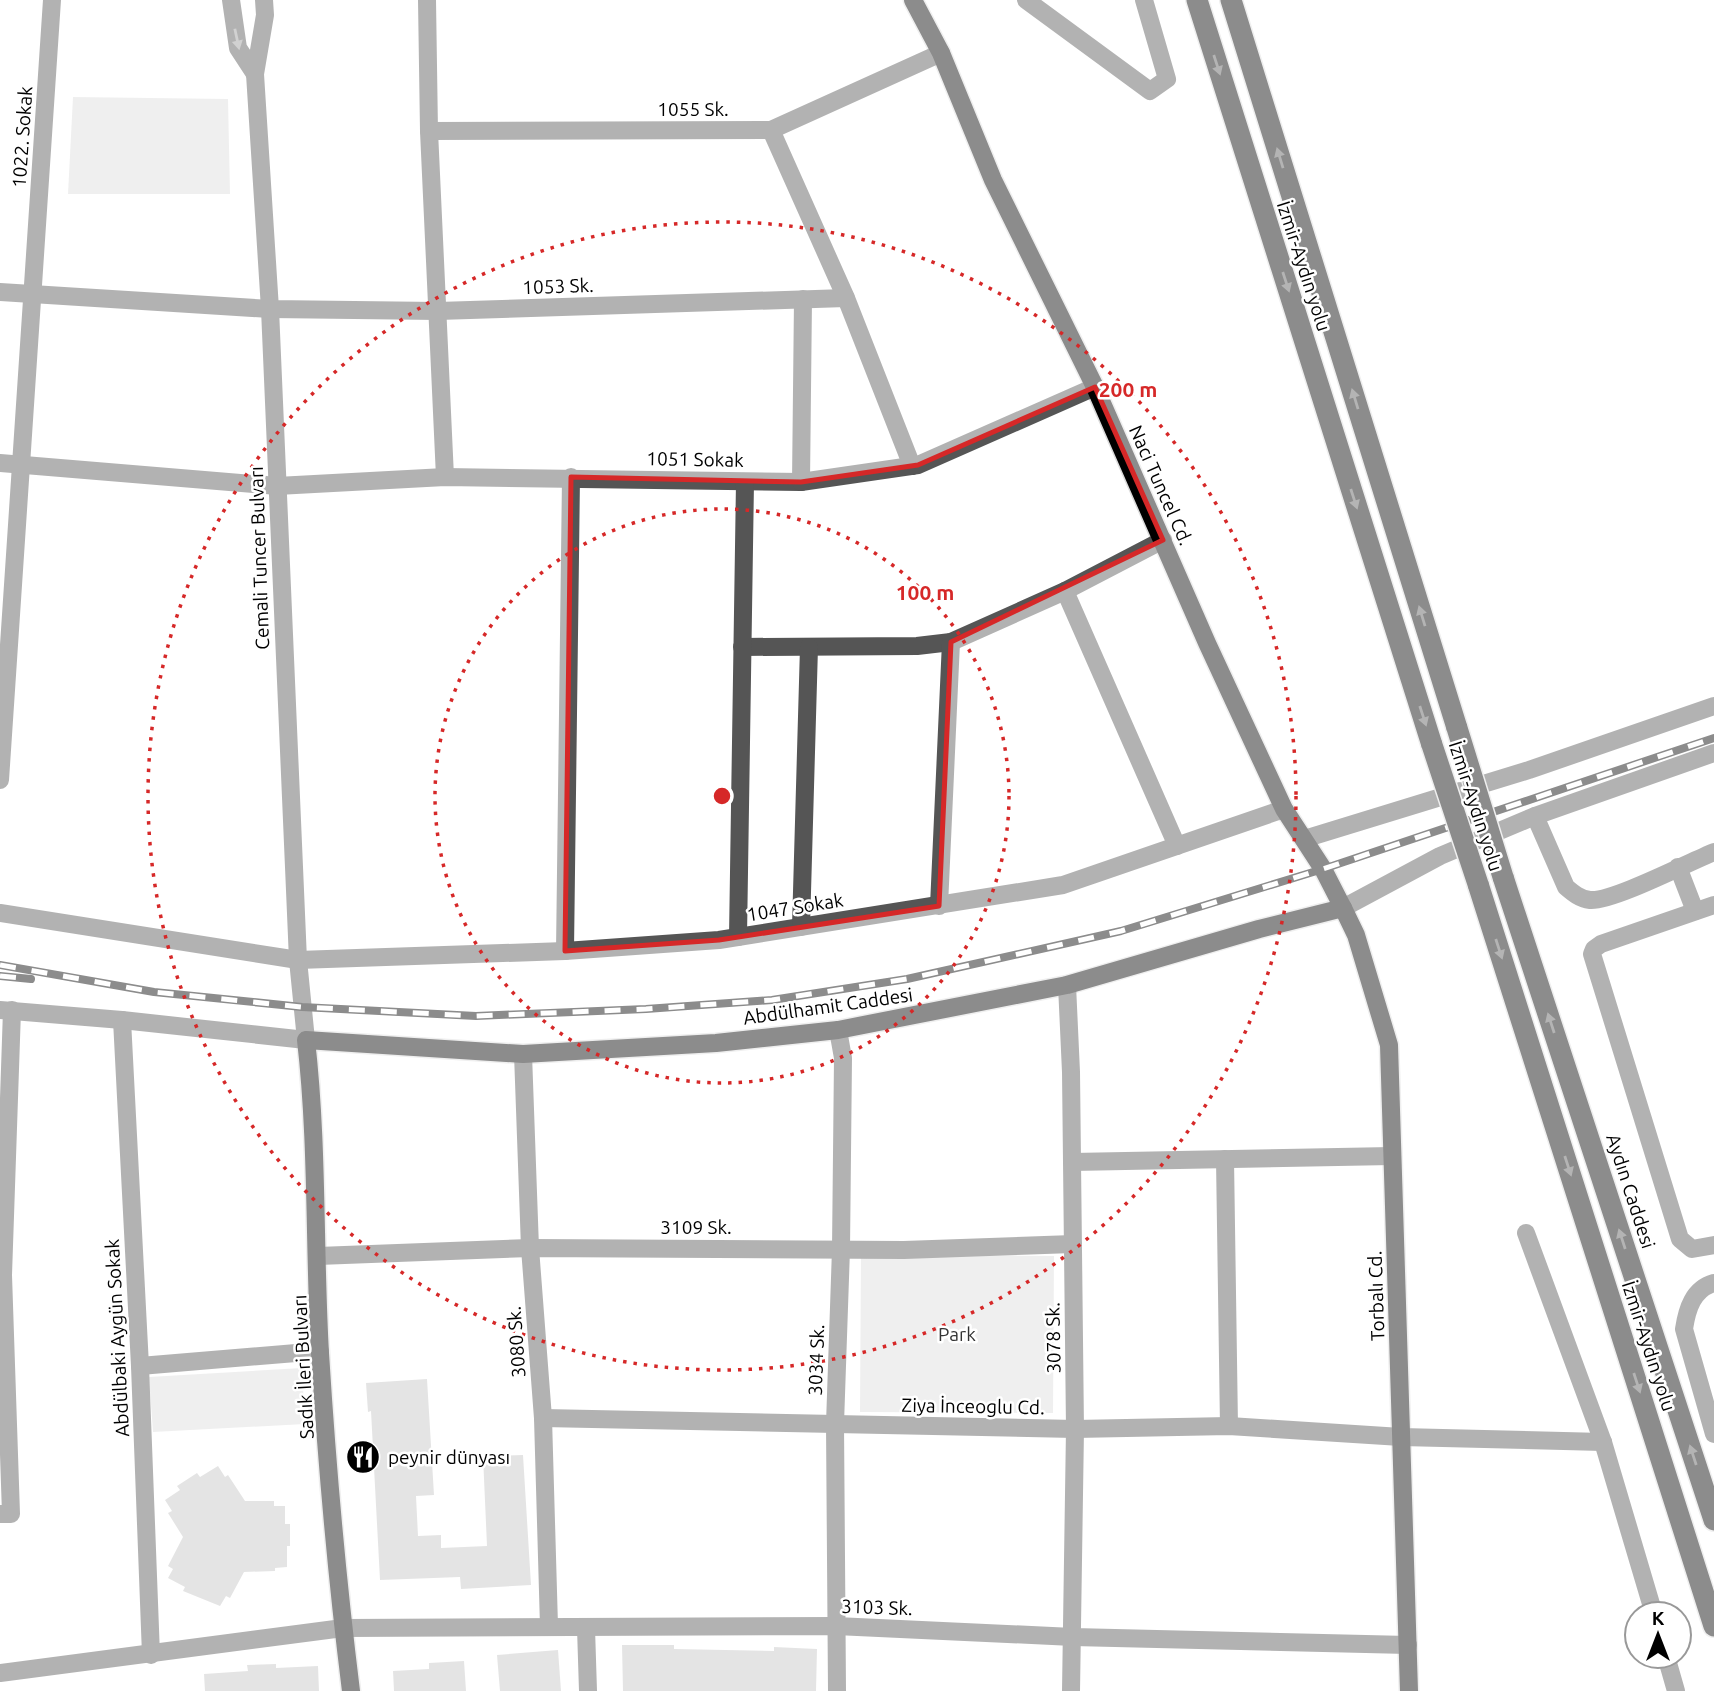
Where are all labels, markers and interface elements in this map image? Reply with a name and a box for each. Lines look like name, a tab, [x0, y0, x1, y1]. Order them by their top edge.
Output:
one-way arrow	[232, 28, 243, 50]
one-way arrow	[1212, 55, 1223, 76]
street label: 1022. Sokak	[7, 85, 37, 189]
street label: 1055 Sk.	[657, 98, 729, 120]
one-way arrow	[1274, 148, 1285, 169]
street label: İzmir-Aydın yolu	[1273, 198, 1335, 334]
one-way arrow	[1281, 272, 1291, 293]
street label: 1053 Sk.	[522, 274, 594, 298]
text: 200 m	[1099, 377, 1157, 401]
one-way arrow	[1349, 388, 1359, 409]
street label: Naci Tuncel Cd.	[1125, 422, 1197, 548]
street label: 1051 Sokak	[646, 447, 744, 471]
street label: Cemali Tuncer Bulvarı	[245, 466, 273, 650]
one-way arrow	[1349, 489, 1360, 510]
text: 100 m	[896, 580, 954, 604]
one-way arrow	[1416, 606, 1427, 627]
one-way arrow	[1418, 706, 1428, 727]
street label: İzmir-Aydın yolu	[1445, 738, 1507, 874]
centre of rings	[710, 784, 734, 808]
street label: 1047 Sokak	[745, 888, 845, 925]
one-way arrow	[1494, 939, 1504, 960]
street label: Abdülhamit Caddesi	[742, 983, 914, 1029]
one-way arrow	[1545, 1013, 1556, 1034]
street label: Aydın Caddesi	[1602, 1131, 1660, 1251]
one-way arrow	[1563, 1156, 1573, 1177]
street label: 3109 Sk.	[660, 1216, 732, 1238]
one-way arrow	[1617, 1229, 1627, 1250]
street label: Abdülbaki Aygün Sokak	[101, 1238, 133, 1438]
street label: Torbalı Cd.	[1363, 1251, 1389, 1341]
street label: İzmir-Aydın yolu	[1618, 1278, 1680, 1414]
street label: Sadık İleri Bulvarı	[288, 1294, 318, 1440]
street label: 3078 Sk.	[1041, 1302, 1065, 1374]
street label: 3080 Sk.	[503, 1306, 529, 1378]
park label: Park	[938, 1323, 976, 1345]
street label: 3034 Sk.	[804, 1324, 828, 1396]
one-way arrow	[1632, 1373, 1642, 1394]
street label: Ziya İnceoglu Cd.	[901, 1394, 1045, 1418]
restaurant icon: peynir dünyası	[344, 1438, 382, 1476]
one-way arrow	[1687, 1445, 1698, 1466]
place label: peynir dünyası	[388, 1446, 510, 1468]
street label: 3103 Sk.	[841, 1595, 913, 1619]
north arrow	[1623, 1600, 1693, 1670]
text: K	[1652, 1607, 1665, 1629]

